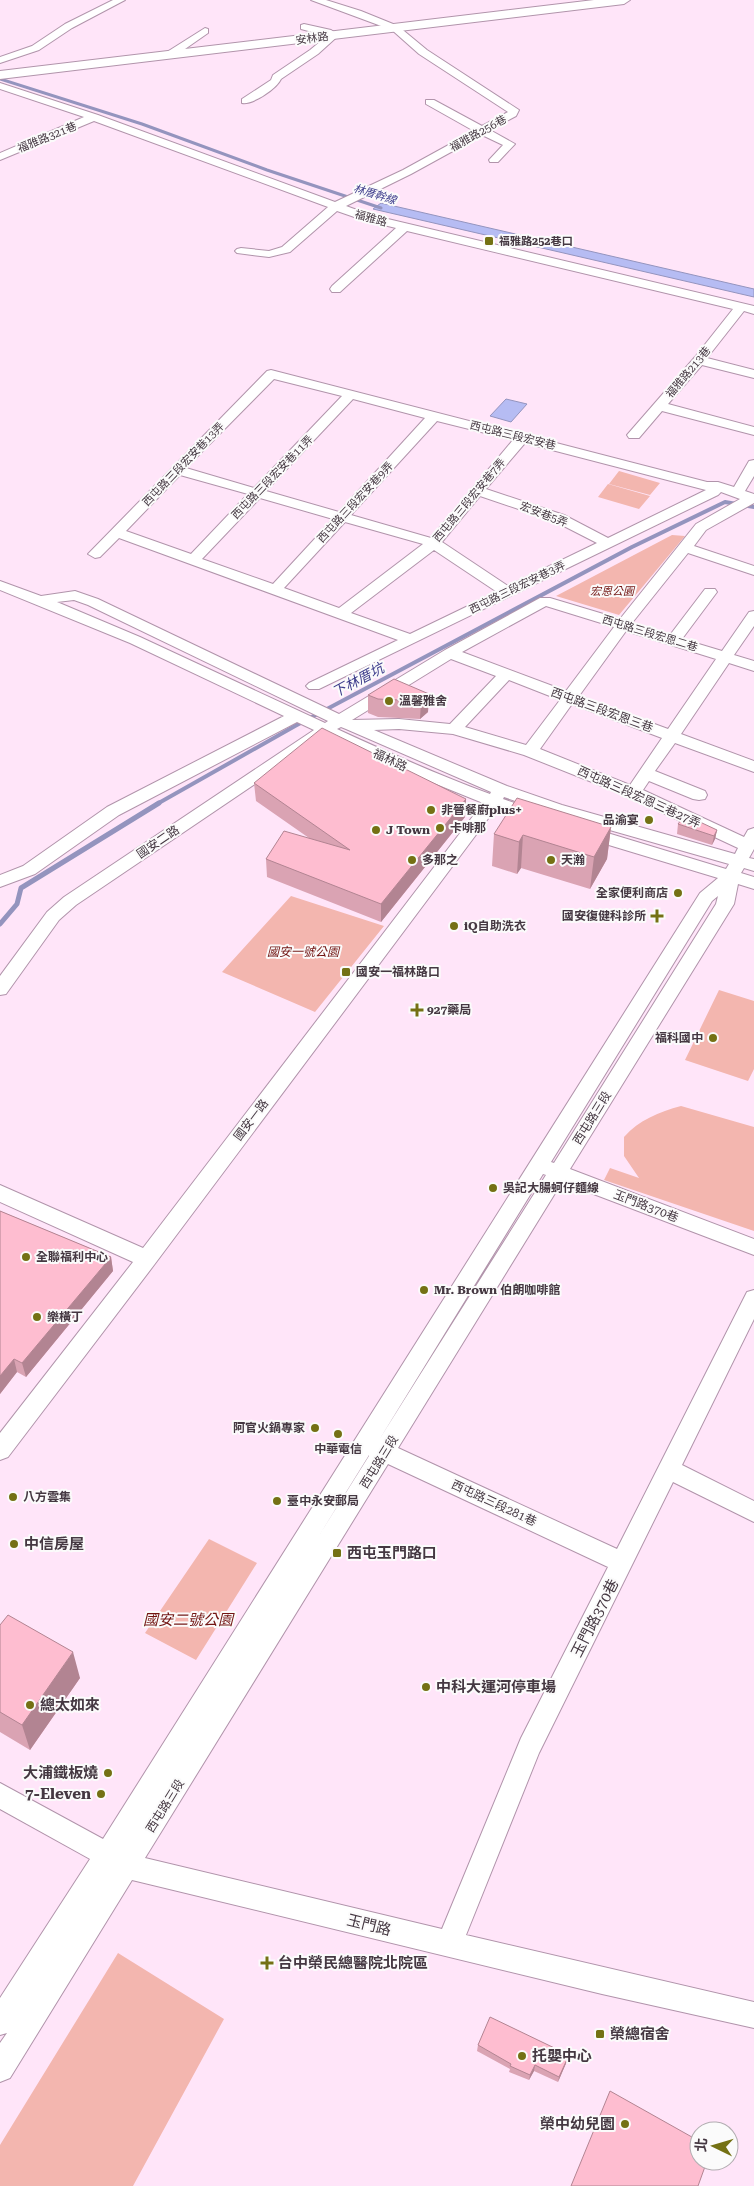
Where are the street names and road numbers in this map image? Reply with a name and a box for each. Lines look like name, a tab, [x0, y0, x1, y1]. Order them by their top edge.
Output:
street label: 安林路	[295, 30, 329, 47]
street label: 福雅路256巷	[448, 113, 509, 154]
street label: 福雅路321巷	[16, 120, 79, 155]
street label: 福雅路	[353, 208, 389, 229]
street label: 福雅路213巷	[663, 344, 713, 400]
street label: 西屯路三段宏安巷	[469, 419, 557, 452]
street label: 西屯路三段宏安巷13弄	[140, 420, 227, 509]
street label: 西屯路三段宏安巷11弄	[229, 433, 316, 522]
street label: 西屯路三段宏安巷7弄	[431, 456, 508, 545]
street label: 西屯路三段宏安巷9弄	[315, 459, 396, 545]
street label: 宏安巷5弄	[518, 499, 570, 530]
street label: 西屯路三段宏安巷3弄	[467, 559, 567, 616]
street label: 西屯路三段宏恩二巷	[601, 613, 699, 654]
street label: 西屯路三段宏恩三巷	[549, 685, 655, 735]
street label: 福林路	[371, 746, 409, 774]
street label: 西屯路三段宏恩三巷27弄	[575, 763, 703, 831]
street label: 國安二路	[134, 823, 182, 861]
street label: 西屯路三段	[570, 1089, 614, 1147]
street label: 國安一路	[231, 1097, 271, 1143]
street label: 玉門路370巷	[612, 1187, 680, 1225]
street label: 西屯路三段	[357, 1433, 401, 1491]
street label: 西屯路三段281巷	[449, 1477, 539, 1529]
street label: 玉門路370巷	[568, 1576, 622, 1660]
street label: 西屯路三段	[143, 1777, 187, 1835]
street label: 玉門路	[345, 1911, 393, 1939]

